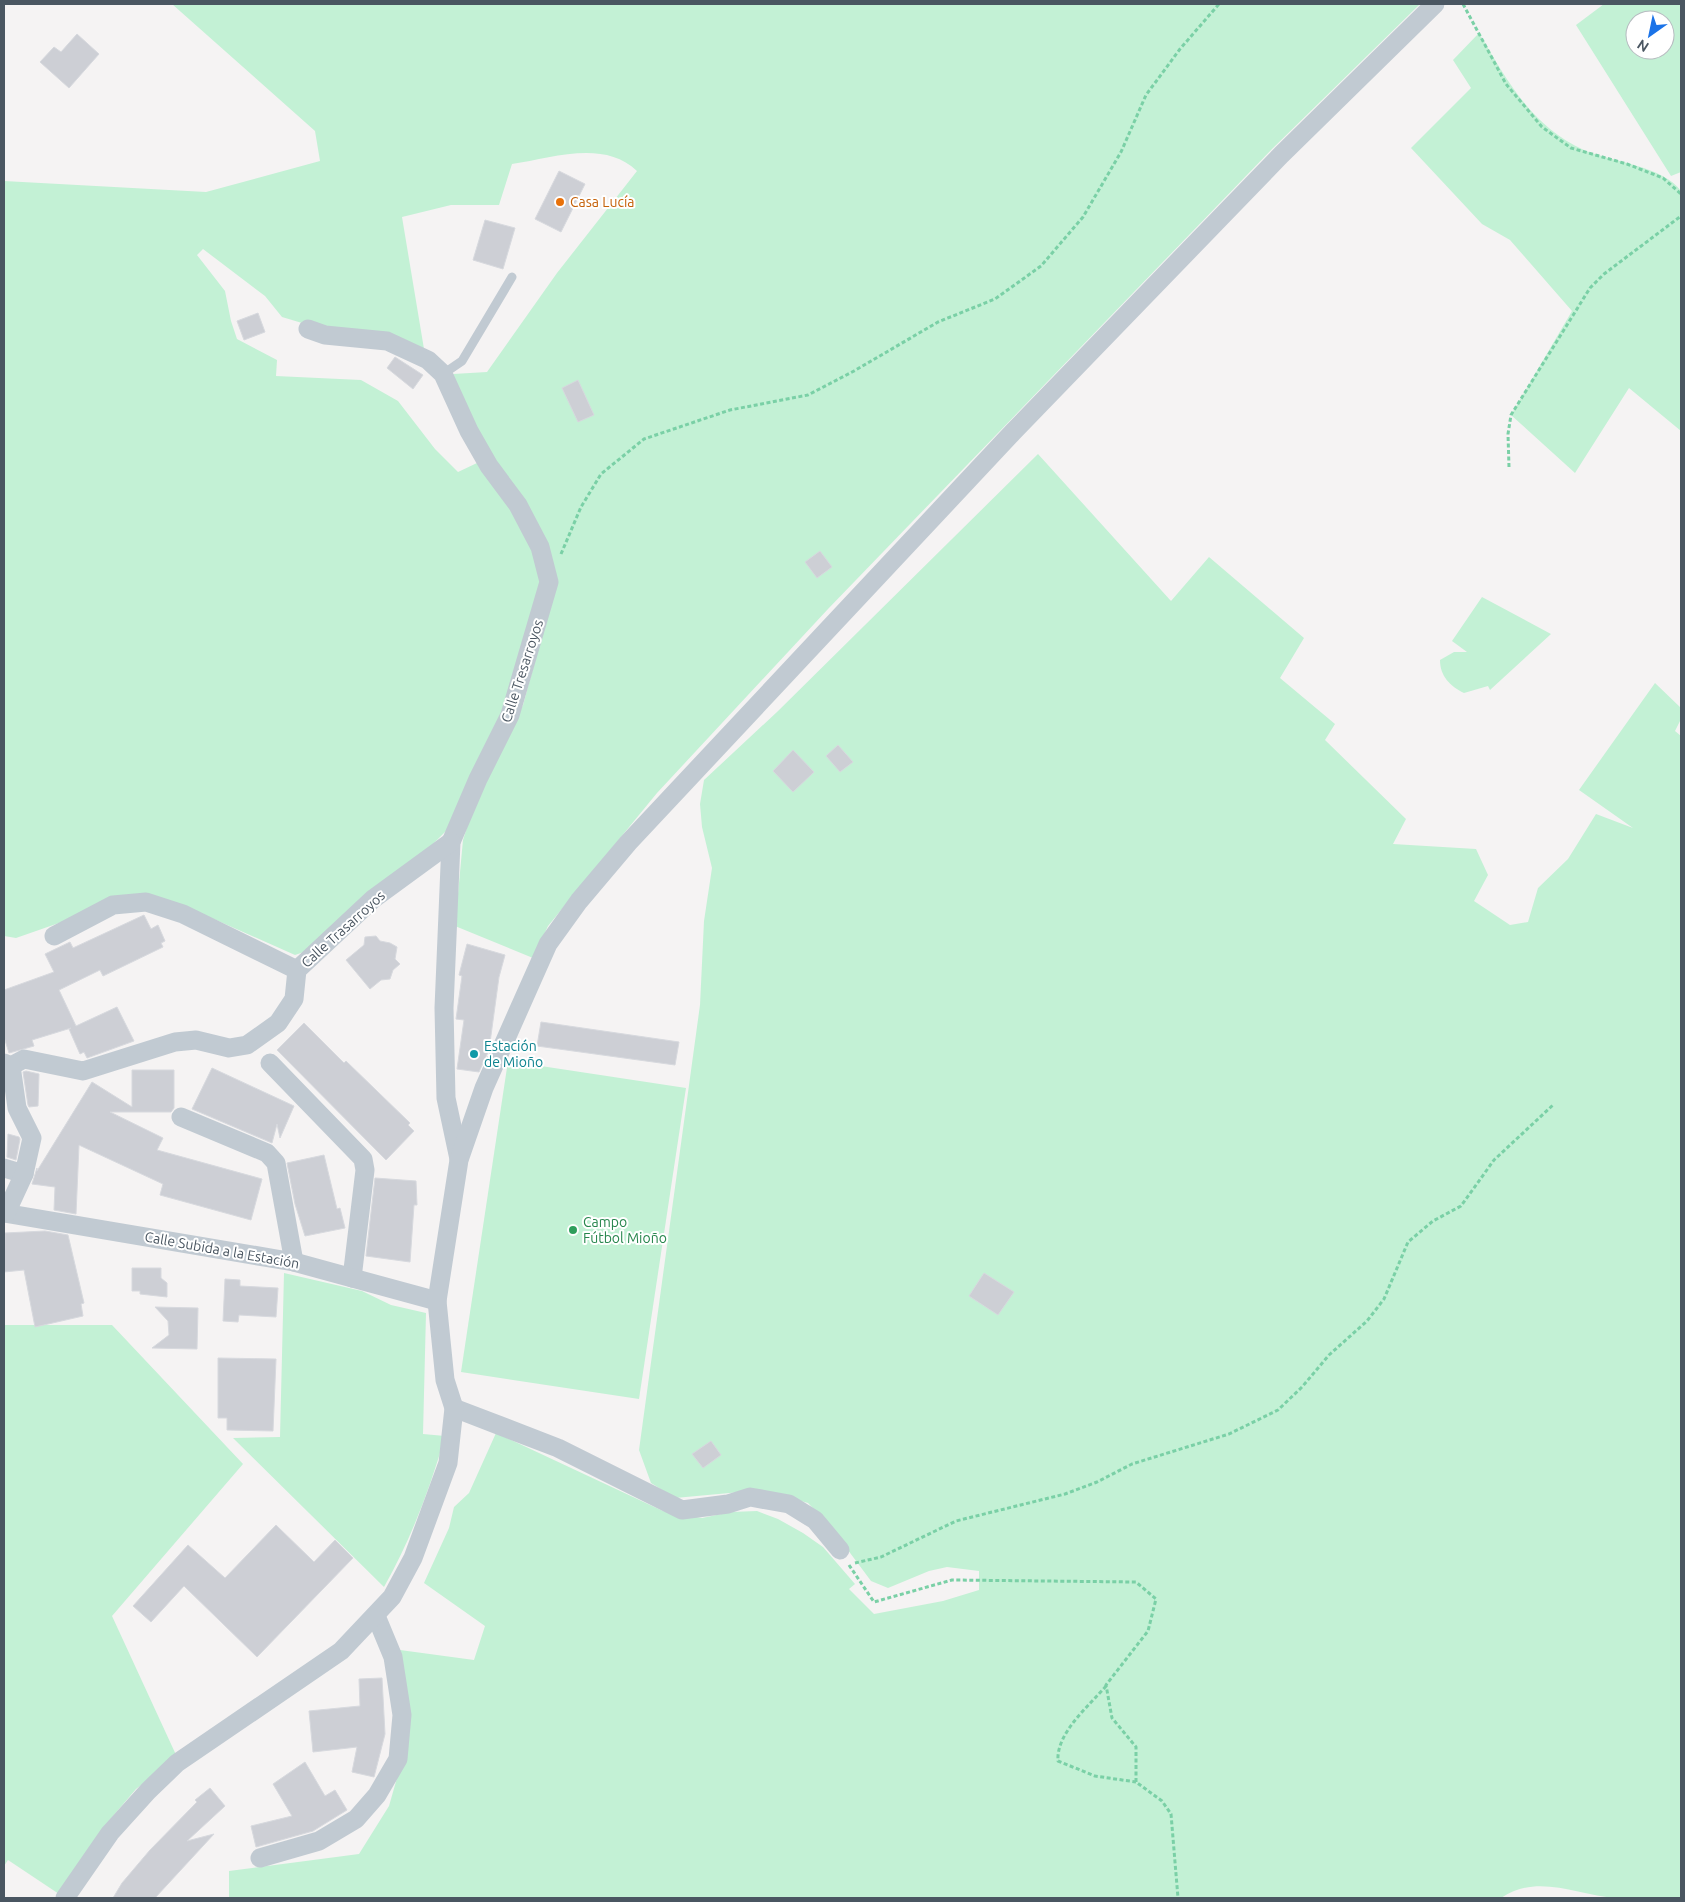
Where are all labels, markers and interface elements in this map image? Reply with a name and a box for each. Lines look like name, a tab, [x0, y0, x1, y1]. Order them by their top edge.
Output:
north arrow	[1625, 10, 1675, 60]
text: N	[1634, 36, 1652, 55]
place label: Casa Lucía	[570, 194, 635, 210]
marker: Casa Lucía	[554, 196, 566, 208]
street label: Calle Tresarroyos	[498, 617, 546, 725]
street label: Calle Trasarroyos	[298, 887, 388, 971]
place label: Estación de Mioño	[484, 1038, 543, 1070]
marker: Estación de Mioño	[468, 1048, 480, 1060]
place label: Campo Fútbol Mioño	[583, 1214, 667, 1246]
marker: Campo Fútbol Mioño	[567, 1224, 579, 1236]
street label: Calle Subida a la Estación	[143, 1229, 301, 1271]

